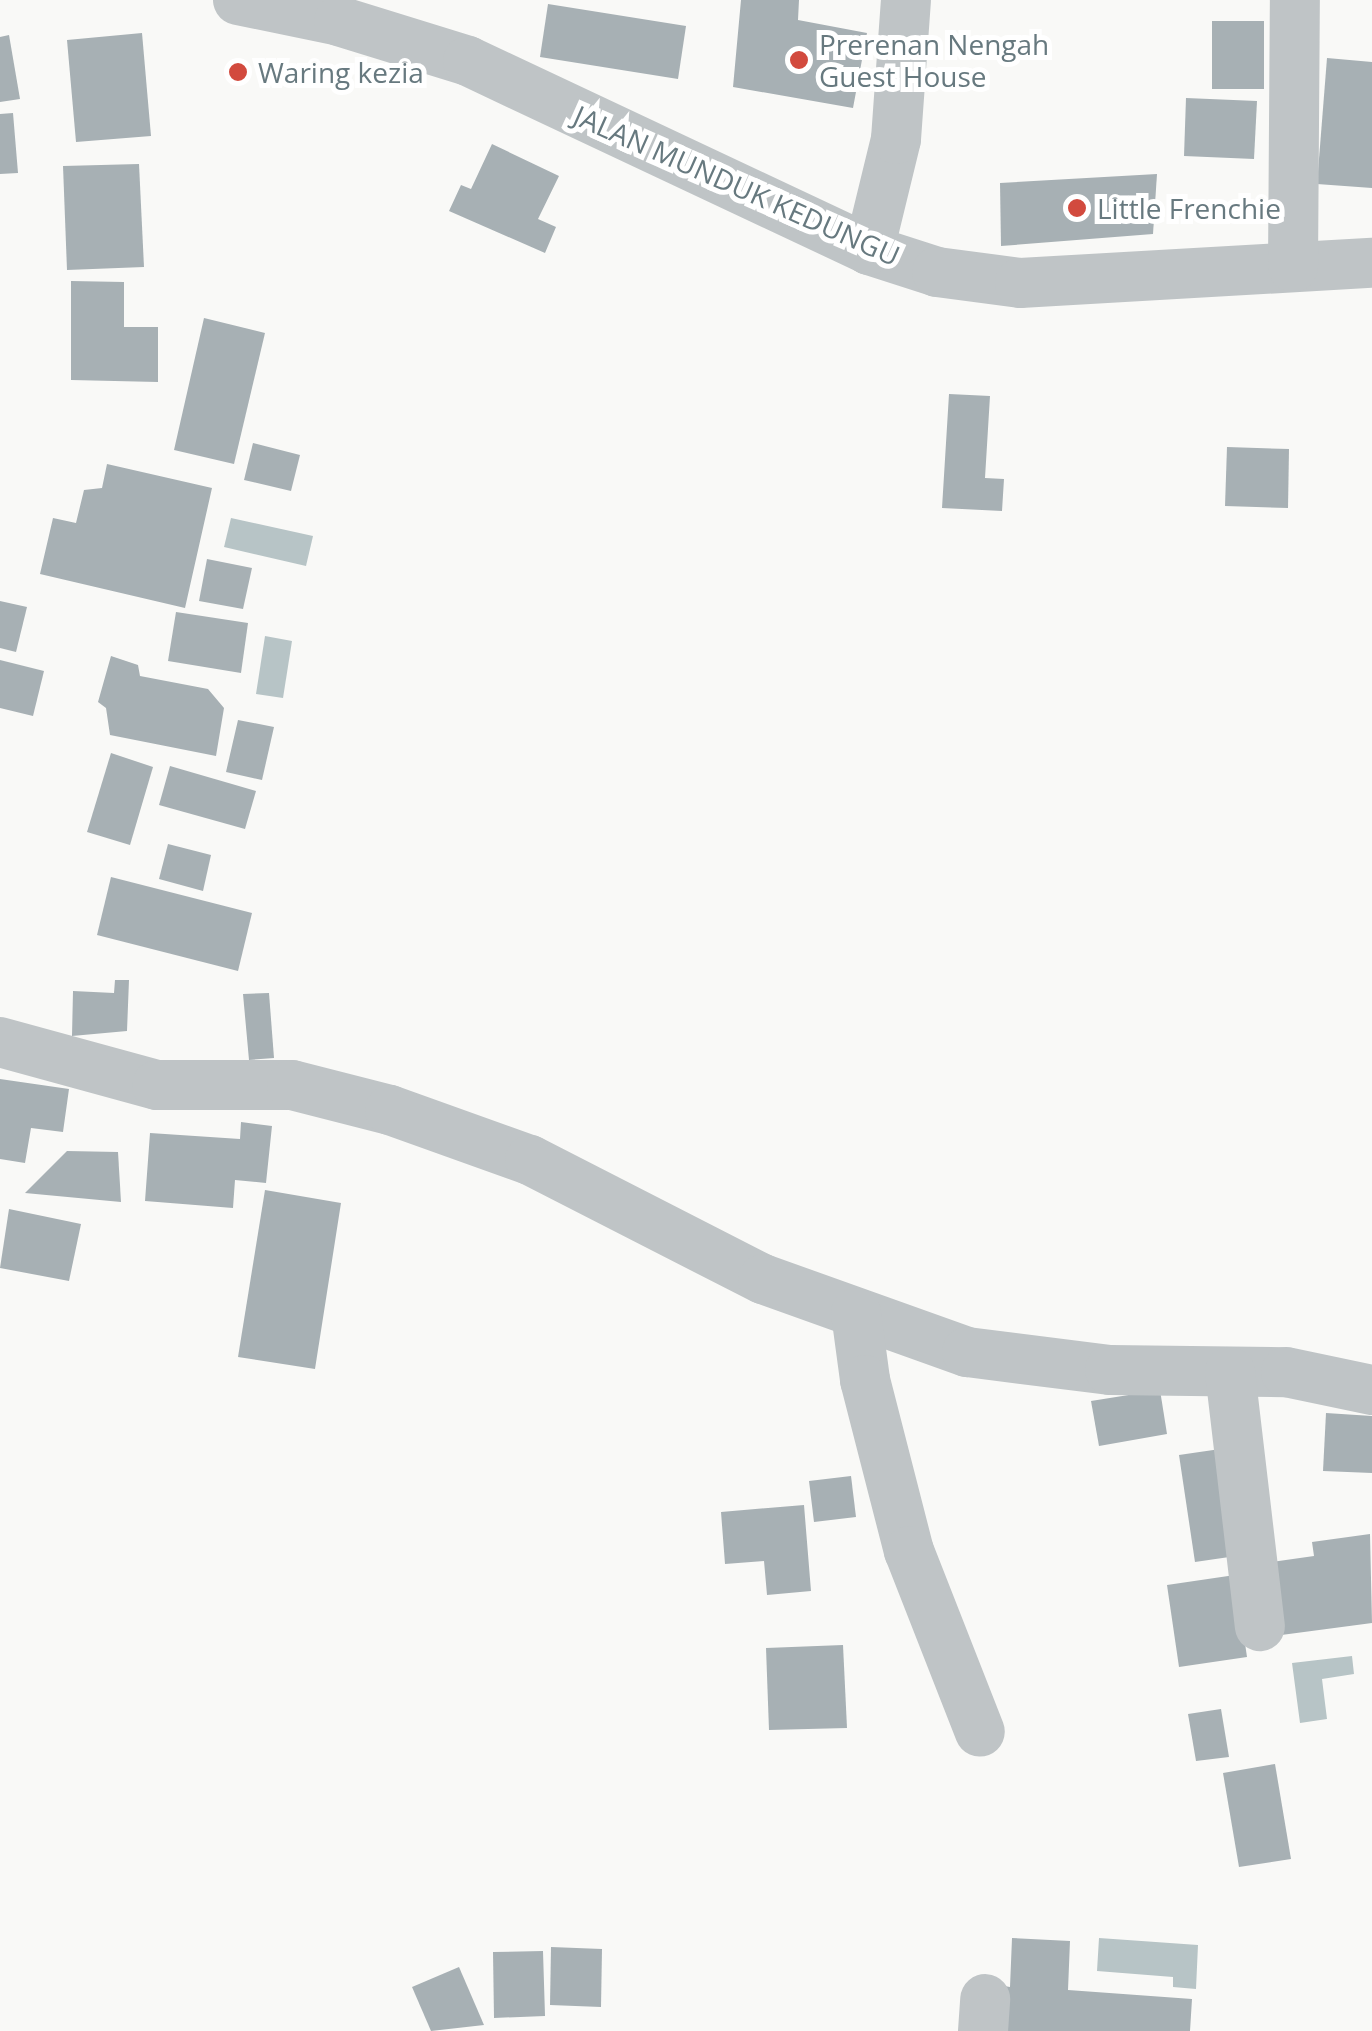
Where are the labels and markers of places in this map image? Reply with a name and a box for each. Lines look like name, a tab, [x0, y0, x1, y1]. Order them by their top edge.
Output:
place label: Prerenan Nengah Guest House	[819, 27, 1049, 93]
marker: Prerenan Nengah Guest House	[788, 49, 810, 71]
place label: Waring kezia	[258, 55, 424, 89]
marker: Waring kezia	[227, 61, 249, 83]
place label: Little Frenchie	[1097, 191, 1281, 225]
marker: Little Frenchie	[1066, 197, 1088, 219]

